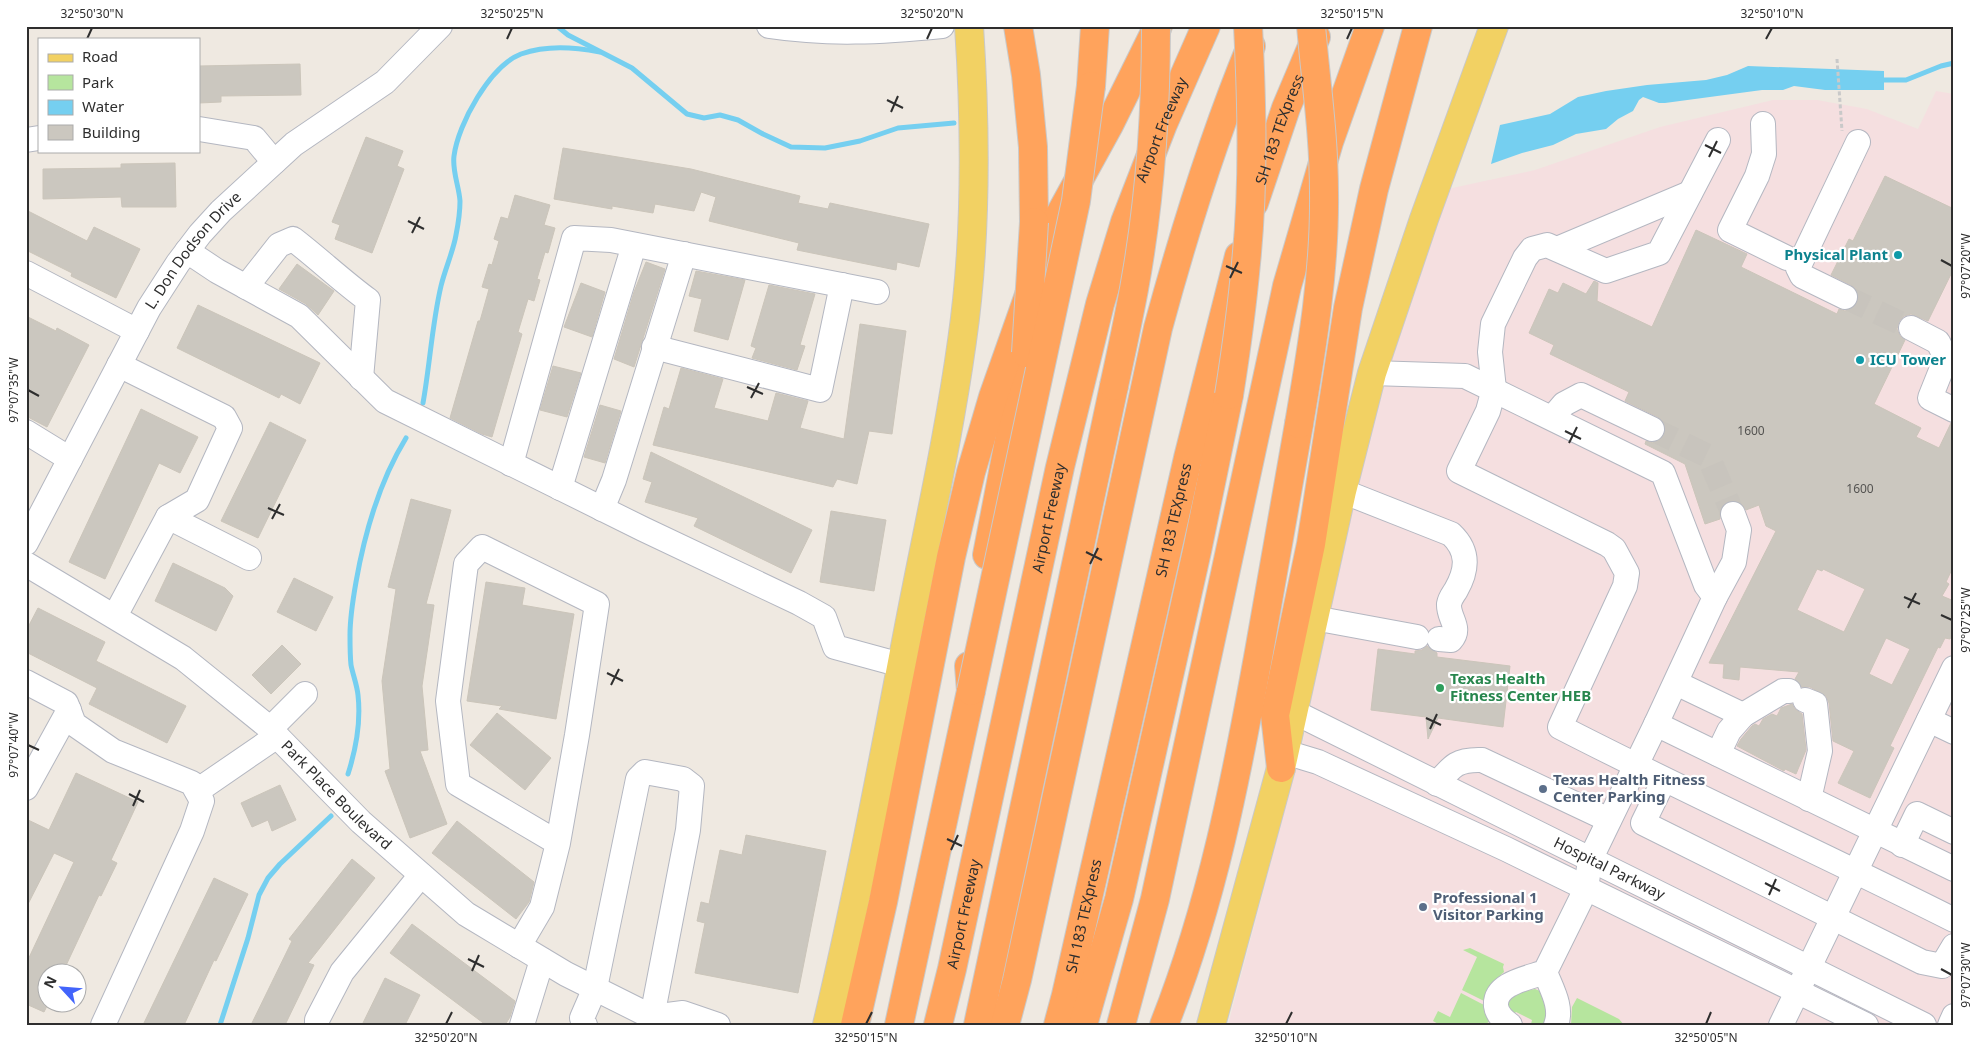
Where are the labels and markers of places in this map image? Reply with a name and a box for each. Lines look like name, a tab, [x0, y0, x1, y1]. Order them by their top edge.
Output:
place label: Physical Plant	[1784, 244, 1888, 264]
marker: Physical Plant	[1892, 249, 1904, 261]
place label: ICU Tower	[1870, 349, 1946, 369]
marker: ICU Tower	[1854, 354, 1866, 366]
place label: Texas Health Fitness Center HEB	[1450, 668, 1591, 705]
marker: Texas Health Fitness Center HEB	[1434, 682, 1446, 694]
place label: Texas Health Fitness Center Parking	[1553, 769, 1705, 806]
marker: Texas Health Fitness Center Parking	[1537, 783, 1549, 795]
place label: Professional 1 Visitor Parking	[1433, 887, 1544, 924]
marker: Professional 1 Visitor Parking	[1417, 901, 1429, 913]

